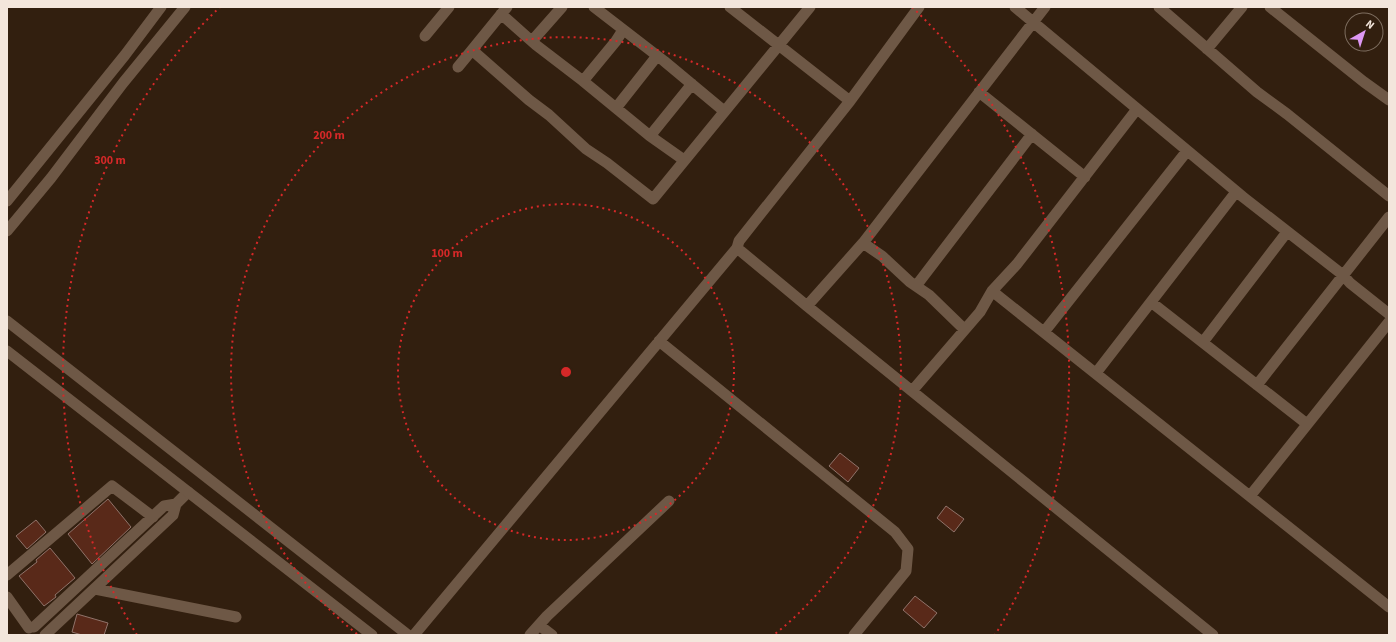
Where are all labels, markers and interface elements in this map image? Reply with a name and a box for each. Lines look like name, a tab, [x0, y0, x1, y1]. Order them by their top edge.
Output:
north arrow	[1344, 12, 1384, 52]
text: N	[1362, 16, 1378, 33]
text: 200 m	[313, 127, 345, 144]
text: 300 m	[94, 152, 126, 169]
text: 100 m	[431, 245, 463, 262]
centre of rings	[559, 365, 573, 379]

